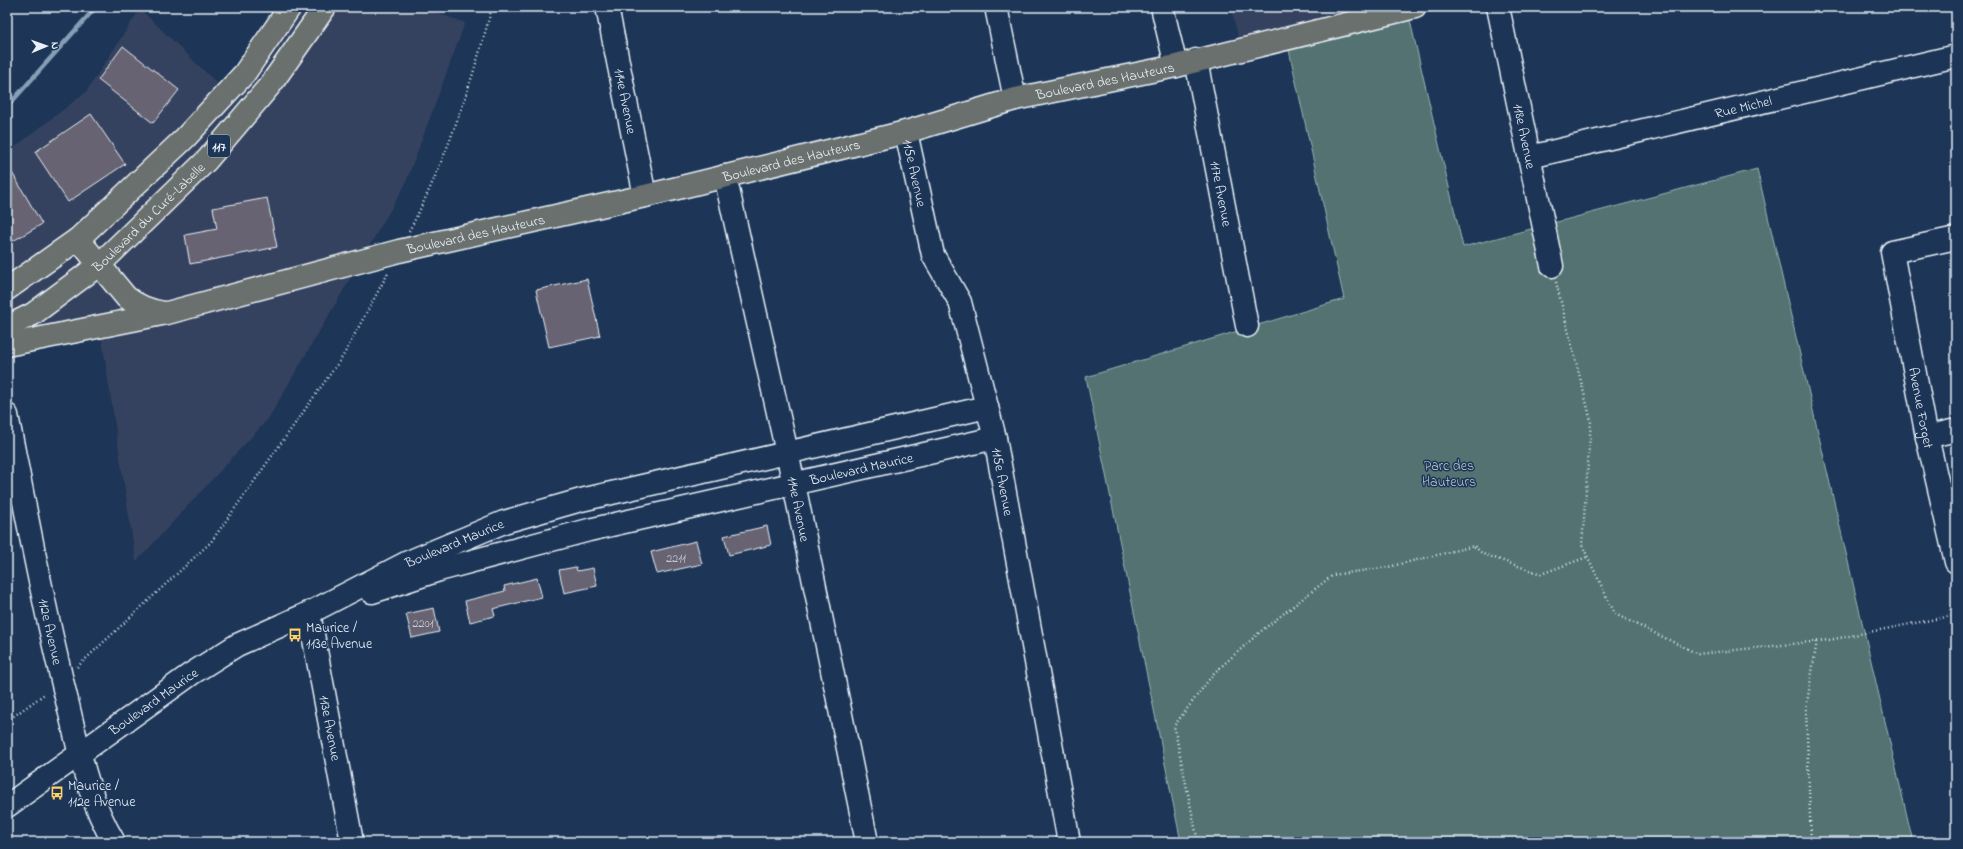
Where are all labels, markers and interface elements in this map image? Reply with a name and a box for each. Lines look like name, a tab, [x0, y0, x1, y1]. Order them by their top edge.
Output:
north arrow	[26, 26, 66, 66]
text: N	[47, 42, 63, 50]
street label: Boulevard des Hauteurs	[1033, 58, 1177, 107]
street label: 114e Avenue	[608, 67, 641, 137]
street label: Rue Michel	[1713, 91, 1774, 125]
street label: 118e Avenue	[1506, 102, 1541, 172]
road number: 117	[208, 135, 230, 157]
street label: Boulevard des Hauteurs	[720, 135, 863, 189]
street label: 115e Avenue	[896, 138, 931, 210]
street label: Boulevard du Curé-Labelle	[88, 158, 211, 279]
street label: 117e Avenue	[1204, 159, 1237, 229]
street label: Boulevard des Hauteurs	[404, 210, 547, 261]
street label: Avenue Forget	[1902, 366, 1938, 451]
street label: 115e Avenue	[985, 446, 1018, 518]
street label: Boulevard Maurice	[807, 448, 916, 492]
park label: Parc des Hauteurs	[1422, 456, 1476, 493]
street label: 114e Avenue	[781, 474, 815, 544]
street label: Boulevard Maurice	[401, 514, 508, 575]
house number: 2211	[666, 550, 686, 568]
street label: 112e Avenue	[32, 597, 67, 668]
house number: 2201	[413, 615, 434, 633]
place label: Maurice / 113e Avenue	[306, 618, 373, 655]
bus stop icon: Maurice / 113e Avenue	[287, 627, 303, 643]
street label: Boulevard Maurice	[104, 663, 203, 742]
street label: 113e Avenue	[313, 694, 346, 764]
place label: Maurice / 112e Avenue	[68, 776, 136, 813]
bus stop icon: Maurice / 112e Avenue	[49, 785, 65, 801]

